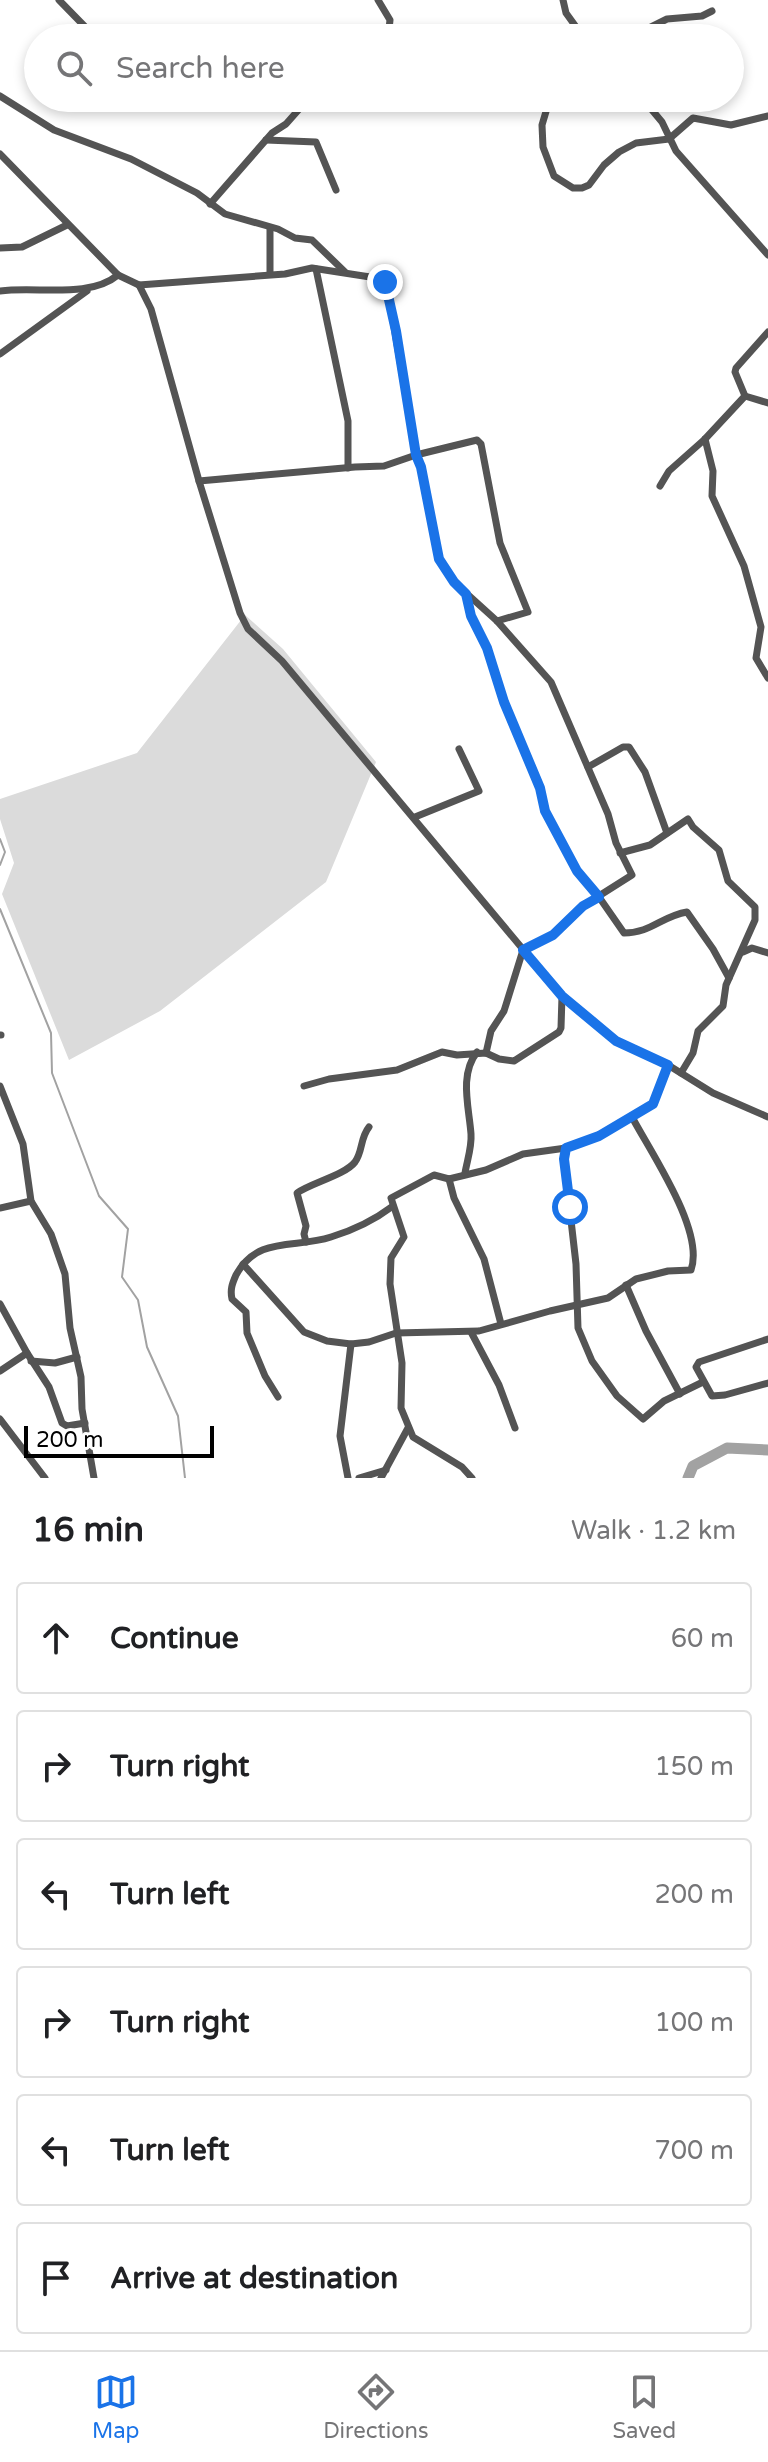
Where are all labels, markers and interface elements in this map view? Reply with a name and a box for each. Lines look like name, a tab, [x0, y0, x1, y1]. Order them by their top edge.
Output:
search box	[24, 24, 744, 112]
icon: search	[52, 46, 96, 90]
text: Search here	[116, 50, 285, 87]
route end	[367, 264, 403, 300]
route start	[552, 1189, 588, 1225]
scale bar	[24, 1422, 214, 1458]
text: 200 m	[36, 1427, 103, 1453]
text: 16 min	[32, 1510, 144, 1551]
text: Walk · 1.2 km	[571, 1515, 736, 1546]
icon: ahead	[34, 1616, 78, 1660]
text: Continue	[110, 1620, 239, 1657]
text: 60 m	[671, 1623, 734, 1654]
icon: right	[34, 1744, 78, 1788]
text: Turn right	[110, 1748, 250, 1785]
text: 150 m	[654, 1751, 734, 1782]
icon: left	[34, 1872, 78, 1916]
text: Turn left	[110, 1876, 229, 1913]
text: 200 m	[654, 1879, 734, 1910]
icon: right	[34, 2000, 78, 2044]
text: Turn right	[110, 2004, 250, 2041]
text: 100 m	[654, 2007, 734, 2038]
icon: left	[34, 2128, 78, 2172]
text: Turn left	[110, 2132, 229, 2169]
text: 700 m	[654, 2135, 734, 2166]
icon: arrive	[34, 2256, 78, 2300]
text: Arrive at destination	[110, 2260, 398, 2297]
tab: Map	[92, 2370, 139, 2444]
tab: Directions	[323, 2370, 429, 2444]
tab: Saved	[612, 2370, 676, 2444]

